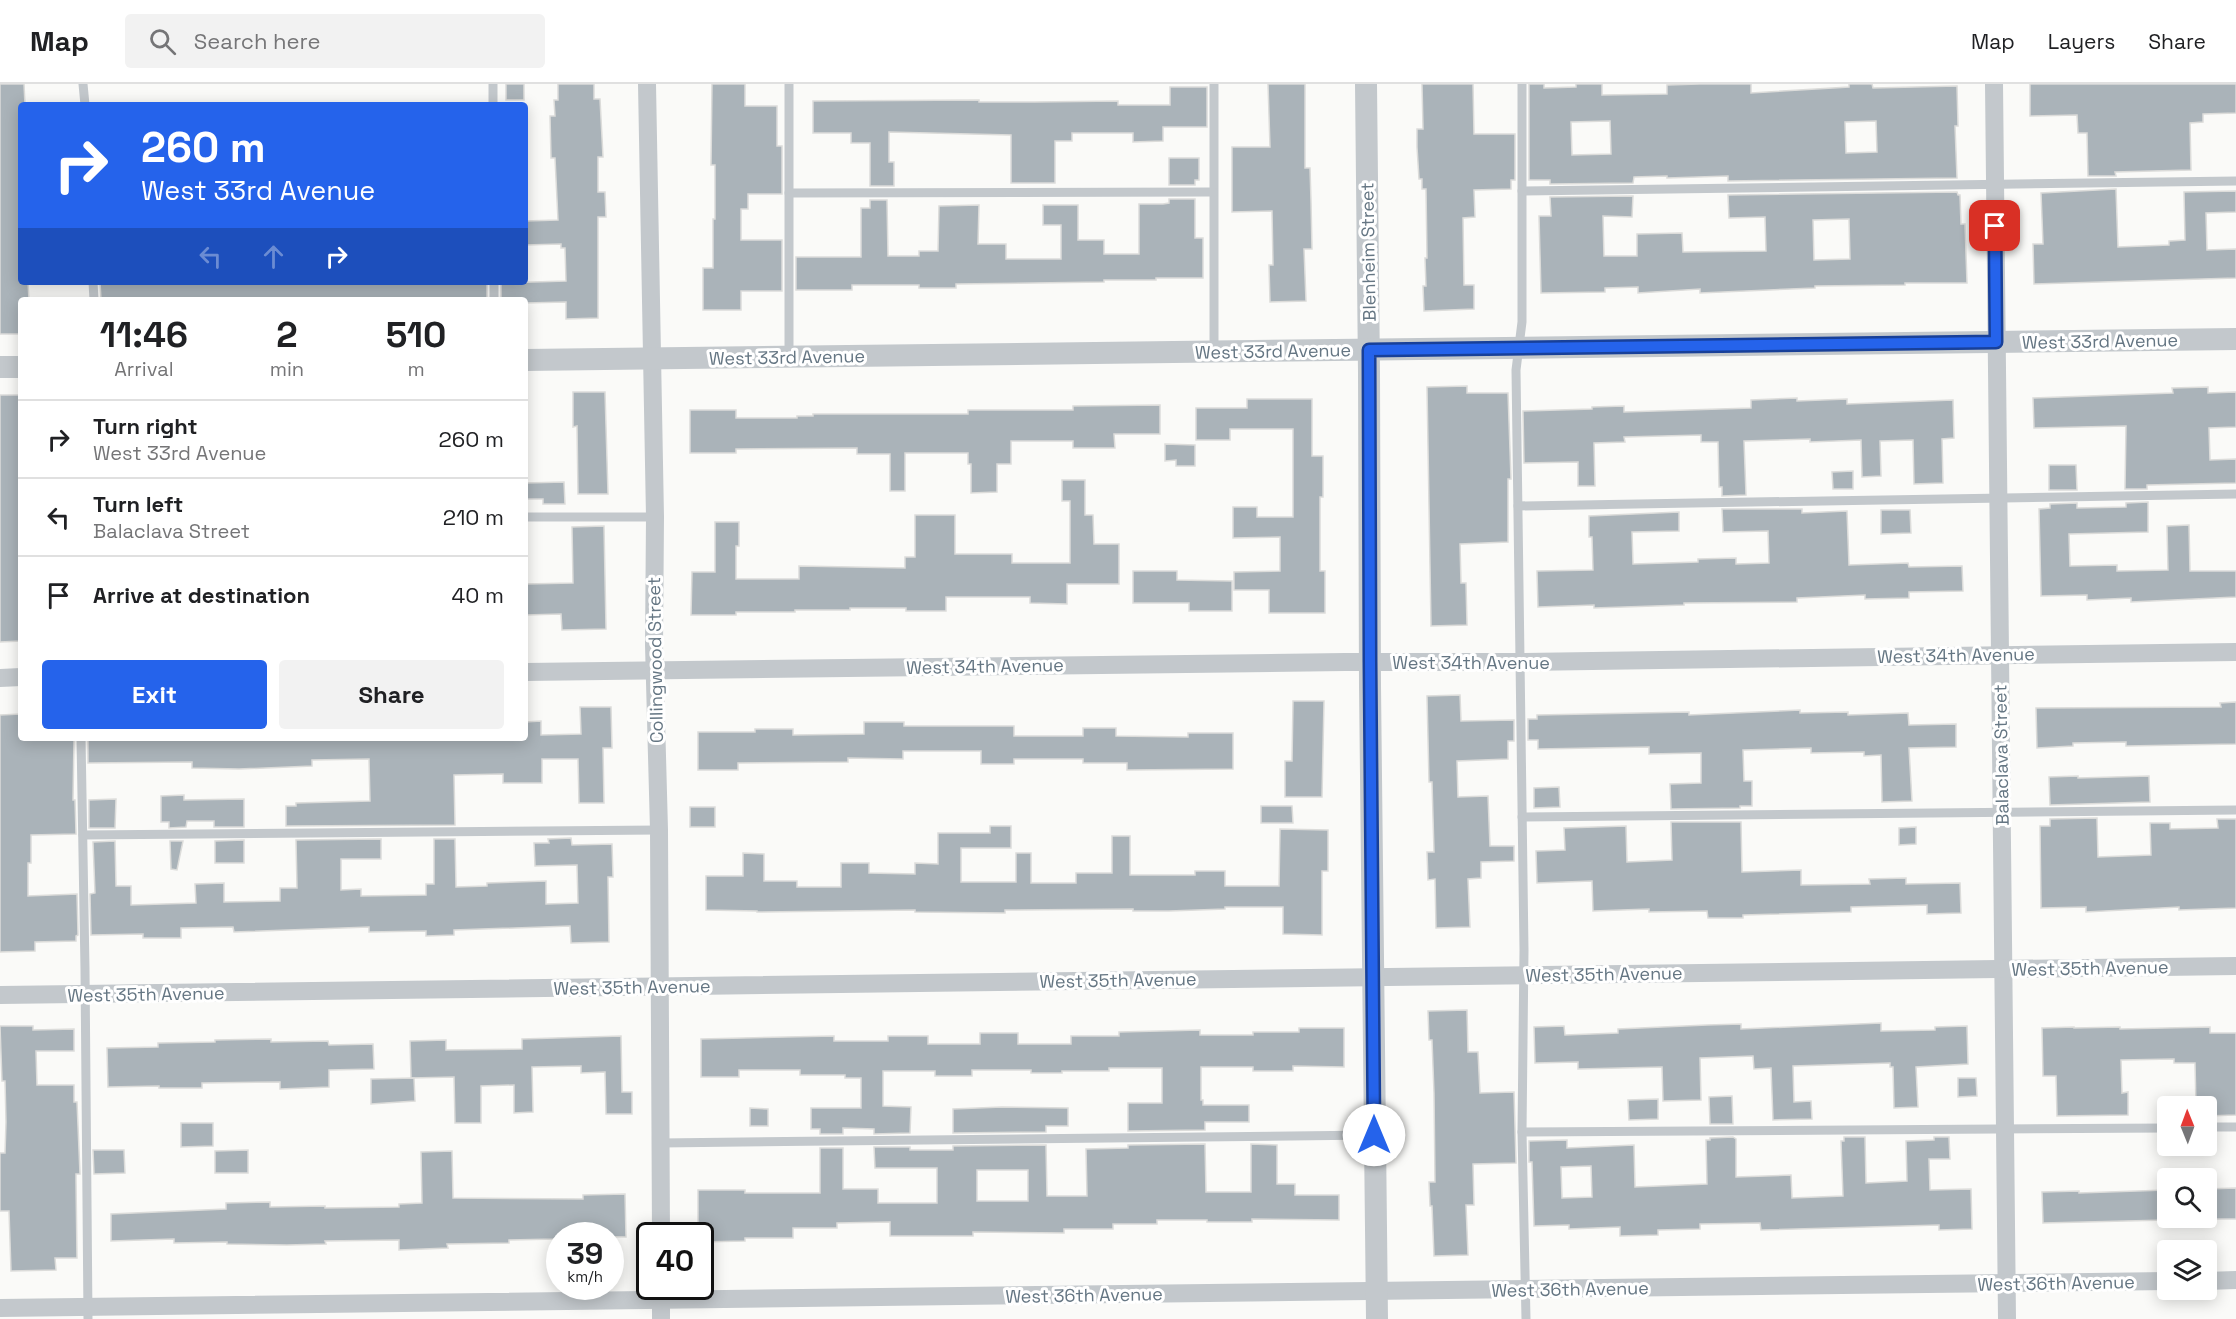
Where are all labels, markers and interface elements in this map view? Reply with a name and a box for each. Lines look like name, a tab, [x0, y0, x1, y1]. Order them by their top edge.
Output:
search box	[125, 14, 545, 68]
text: Map	[30, 23, 89, 59]
icon: search	[146, 25, 179, 58]
text: Search here	[194, 27, 321, 55]
text: Map	[1971, 28, 2015, 55]
text: Layers	[2048, 28, 2115, 55]
text: Share	[2148, 28, 2206, 55]
text: 260 m	[141, 121, 266, 174]
icon: right	[42, 126, 120, 204]
text: West 33rd Avenue	[141, 173, 375, 208]
street label: Blenheim Street	[1355, 182, 1381, 322]
pin	[1969, 200, 2020, 251]
icon: arrive	[1978, 209, 2011, 242]
icon: left	[194, 240, 227, 273]
icon: ahead	[257, 240, 290, 273]
icon: right	[320, 240, 353, 273]
text: 11:46	[100, 312, 188, 358]
text: 2	[276, 312, 298, 358]
text: 510	[386, 312, 446, 358]
street label: West 33rd Avenue	[2022, 328, 2178, 354]
street label: West 33rd Avenue	[1195, 338, 1351, 364]
street label: West 33rd Avenue	[709, 344, 865, 370]
text: Arrival	[114, 356, 174, 382]
text: min	[270, 356, 304, 382]
text: m	[407, 356, 425, 382]
text: Turn right	[93, 412, 198, 440]
icon: right	[42, 423, 75, 456]
text: 260 m	[439, 425, 504, 453]
text: West 33rd Avenue	[93, 440, 266, 466]
text: Turn left	[93, 490, 183, 518]
icon: left	[42, 501, 75, 534]
text: 210 m	[443, 503, 504, 531]
text: Balaclava Street	[93, 518, 250, 544]
street label: Collingwood Street	[642, 577, 668, 743]
icon: arrive	[42, 579, 75, 612]
text: Arrive at destination	[93, 581, 310, 609]
text: 40 m	[452, 581, 504, 609]
street label: West 34th Avenue	[1877, 642, 2035, 668]
street label: West 34th Avenue	[1392, 651, 1550, 674]
street label: West 34th Avenue	[906, 653, 1064, 679]
button: Exit	[42, 660, 267, 729]
button: Share	[279, 660, 504, 729]
street label: Balaclava Street	[1988, 684, 2014, 826]
street label: West 35th Avenue	[2011, 955, 2169, 981]
street label: West 35th Avenue	[1525, 961, 1683, 987]
street label: West 35th Avenue	[1039, 967, 1197, 993]
street label: West 35th Avenue	[553, 974, 711, 1000]
street label: West 35th Avenue	[67, 981, 225, 1007]
north arrow	[2157, 1096, 2217, 1156]
map controls	[2157, 1096, 2217, 1300]
position arrow	[1342, 1103, 1406, 1167]
button: search	[2157, 1168, 2217, 1228]
speed limit sign: 40	[636, 1222, 714, 1300]
text: 39	[567, 1234, 603, 1273]
button: layers	[2157, 1240, 2217, 1300]
text: km/h	[567, 1267, 603, 1286]
street label: West 36th Avenue	[1977, 1270, 2135, 1296]
street label: West 36th Avenue	[1491, 1276, 1649, 1302]
street label: West 36th Avenue	[1005, 1282, 1163, 1308]

